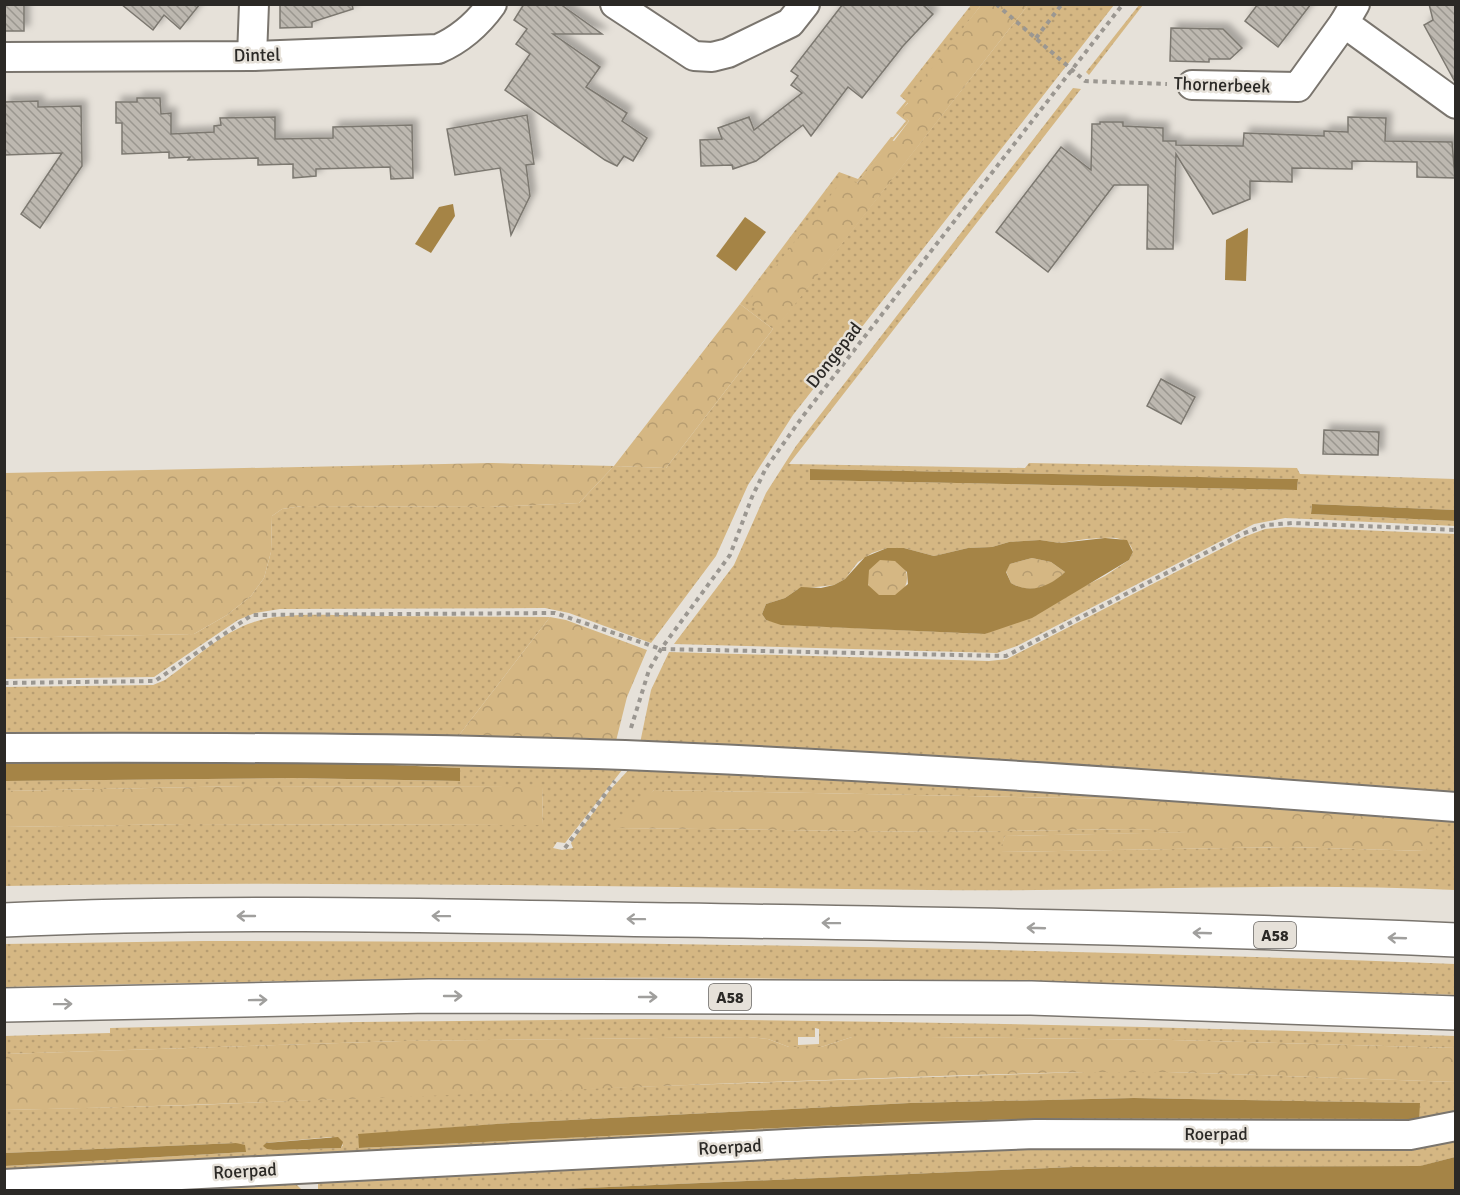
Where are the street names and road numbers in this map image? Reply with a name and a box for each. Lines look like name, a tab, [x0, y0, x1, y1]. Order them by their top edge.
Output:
street label: Dintel	[233, 44, 281, 66]
street label: Thornerbeek	[1173, 72, 1271, 98]
street label: Dongepad	[801, 318, 867, 392]
road number: A58	[1254, 922, 1296, 948]
road number: A58	[709, 984, 751, 1010]
street label: Roerpad	[1184, 1123, 1248, 1145]
street label: Roerpad	[698, 1134, 762, 1160]
street label: Roerpad	[213, 1158, 277, 1184]

